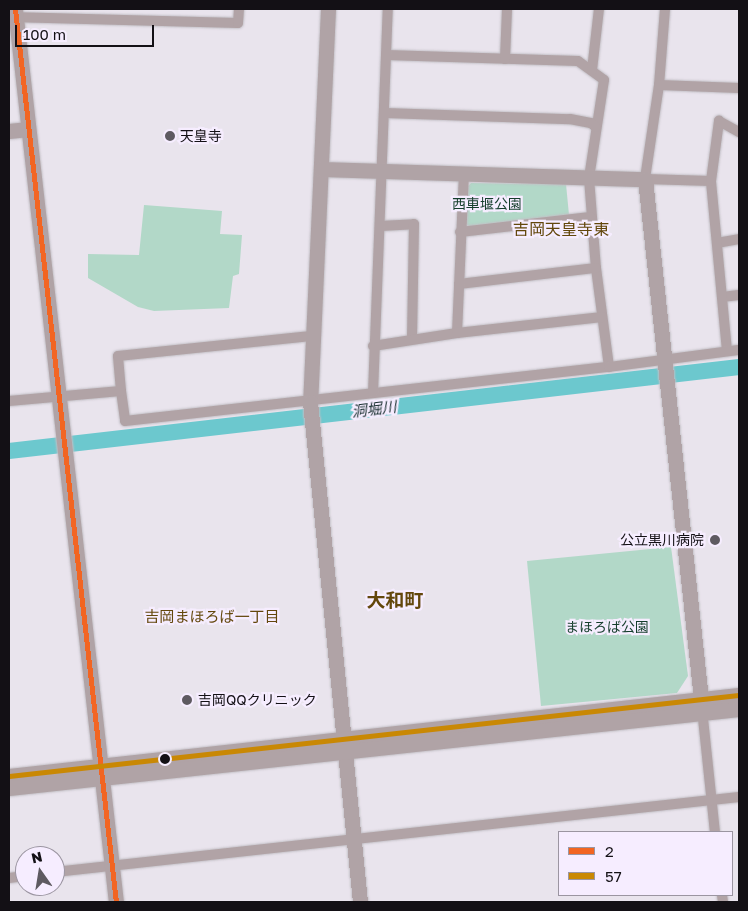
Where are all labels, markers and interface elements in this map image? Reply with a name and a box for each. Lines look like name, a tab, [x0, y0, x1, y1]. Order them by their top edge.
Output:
scale bar	[18, 15, 156, 47]
text: 100 m	[23, 25, 66, 43]
place label: 天皇寺	[180, 128, 222, 144]
marker: 天皇寺	[164, 130, 176, 142]
park label: 西車堰公園	[452, 196, 522, 212]
district label: 吉岡天皇寺東	[513, 219, 609, 239]
water label: 洞堀川	[351, 397, 397, 421]
place label: 公立黒川病院	[620, 532, 704, 548]
marker: 公立黒川病院	[708, 533, 722, 547]
district label: 大和町	[367, 589, 423, 611]
district label: 吉岡まほろば一丁目	[145, 608, 279, 626]
park label: まほろば公園	[565, 619, 649, 635]
place label: 吉岡QQクリニック	[198, 692, 317, 708]
marker: 吉岡QQクリニック	[180, 693, 194, 707]
unlabelled marker	[160, 754, 170, 764]
legend	[558, 831, 733, 896]
text: 2	[605, 842, 614, 860]
north arrow	[15, 846, 65, 896]
text: N	[30, 847, 44, 866]
text: 57	[605, 867, 622, 885]

